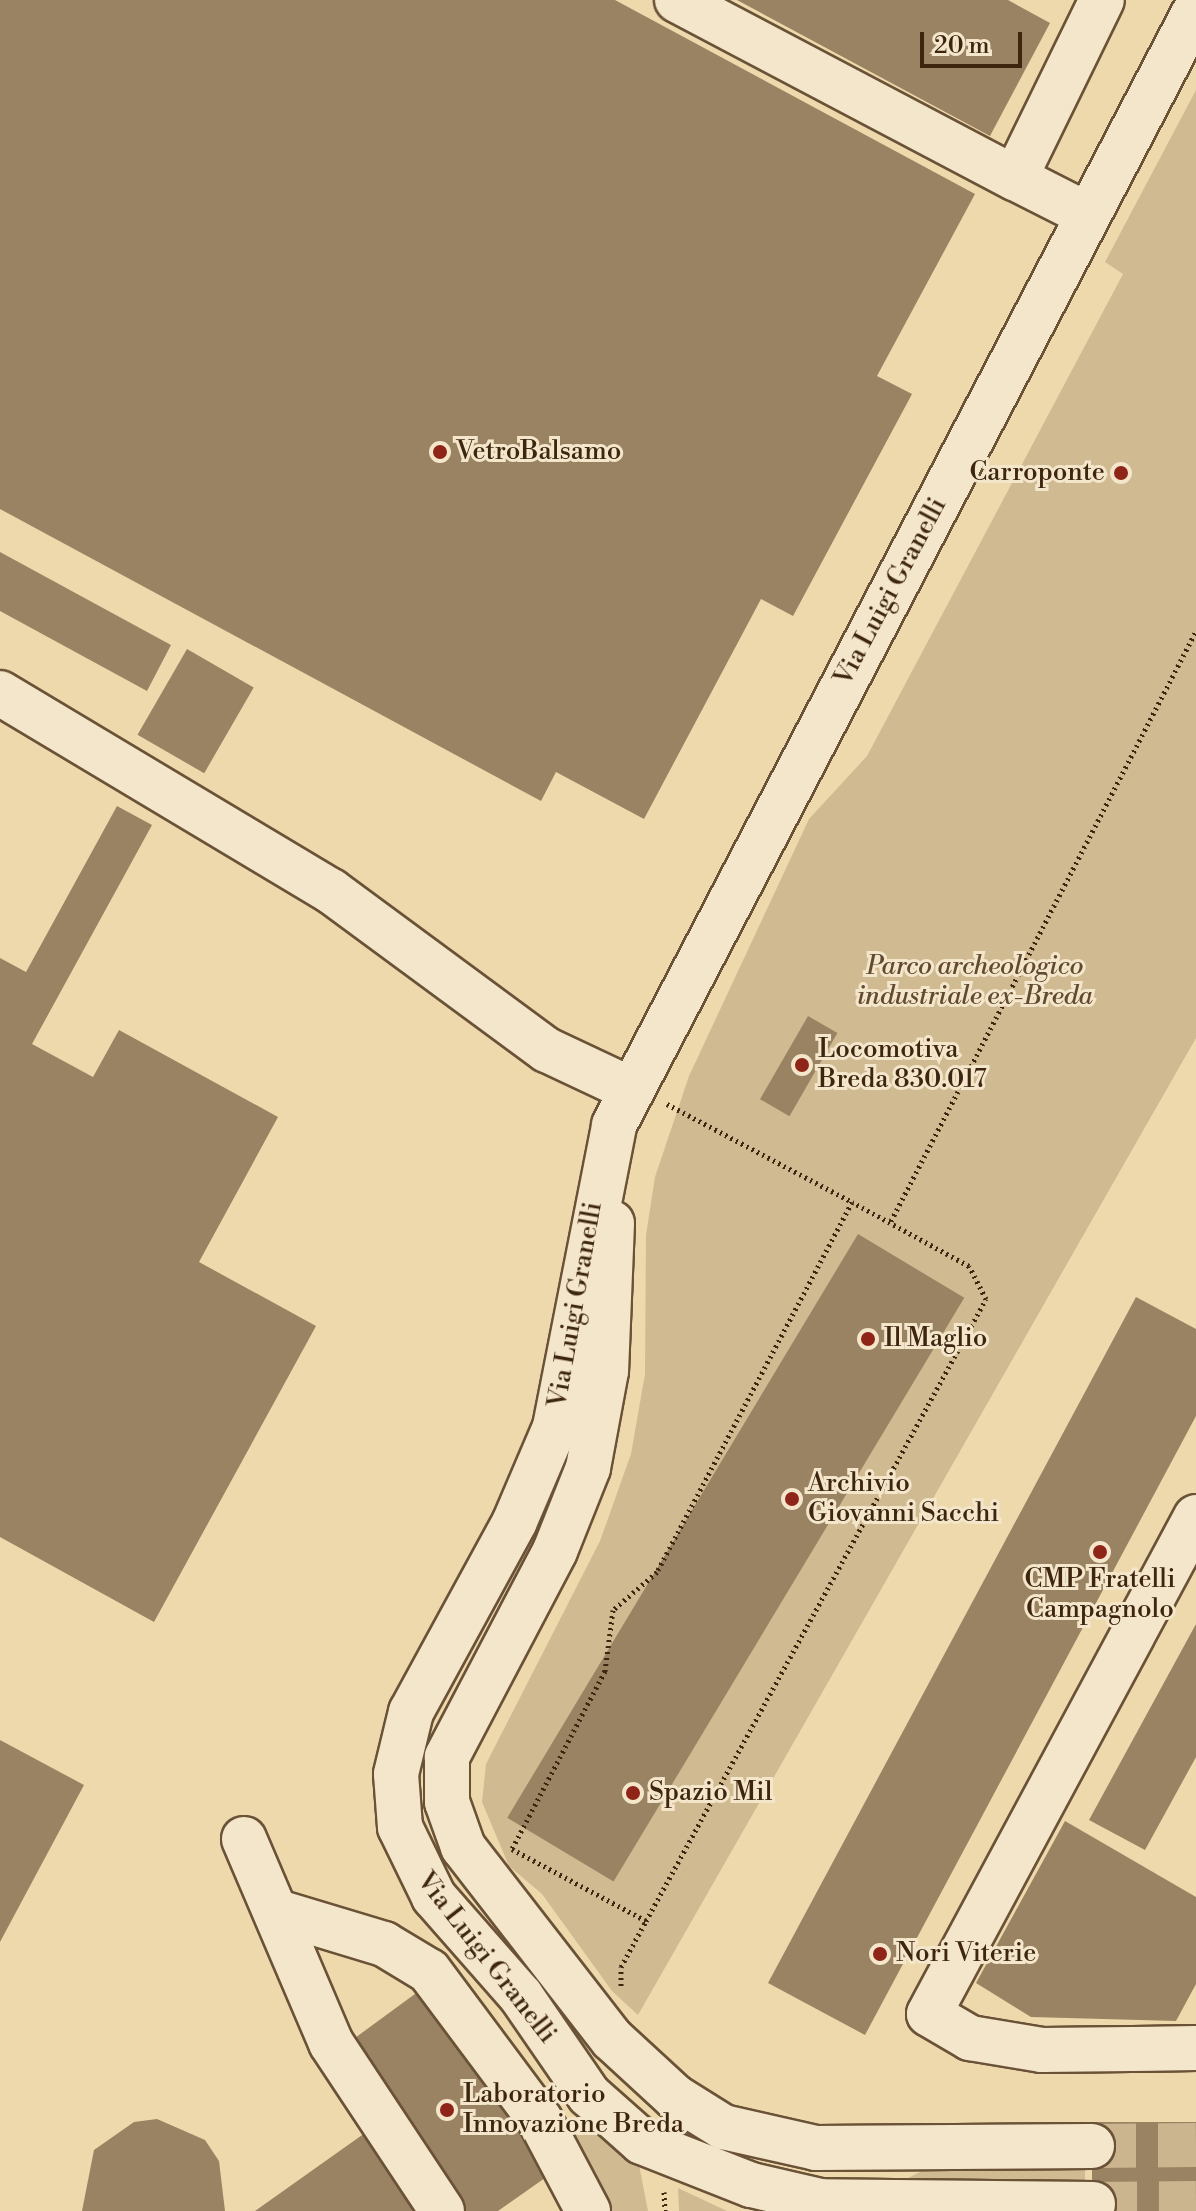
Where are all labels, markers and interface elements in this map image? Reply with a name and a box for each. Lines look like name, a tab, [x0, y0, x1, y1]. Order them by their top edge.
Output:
scale bar	[924, 16, 1026, 66]
text: 20 m	[934, 31, 990, 61]
place label: VetroBalsamo	[456, 436, 621, 468]
marker: VetroBalsamo	[431, 443, 449, 461]
place label: Carroponte	[969, 457, 1105, 489]
marker: Carroponte	[1112, 464, 1130, 482]
street label: Via Luigi Granelli	[828, 493, 954, 691]
park label: Parco archeologico industriale ex-Breda	[857, 951, 1093, 1012]
place label: Locomotiva Breda 830.017	[818, 1034, 986, 1096]
marker: Locomotiva Breda 830.017	[793, 1056, 811, 1074]
street label: Via Luigi Granelli	[543, 1200, 609, 1410]
place label: Il Maglio	[884, 1323, 987, 1355]
marker: Il Maglio	[859, 1330, 877, 1348]
place label: Archivio Giovanni Sacchi	[808, 1468, 999, 1530]
marker: Archivio Giovanni Sacchi	[783, 1490, 801, 1508]
marker: CMP Fratelli Campagnolo	[1091, 1543, 1109, 1561]
place label: CMP Fratelli Campagnolo	[1024, 1564, 1176, 1626]
place label: Spazio Mil	[649, 1777, 772, 1809]
marker: Spazio Mil	[624, 1784, 642, 1802]
street label: Via Luigi Granelli	[410, 1866, 562, 2050]
place label: Nori Viterie	[896, 1938, 1036, 1970]
marker: Nori Viterie	[871, 1945, 889, 1963]
place label: Laboratorio Innovazione Breda	[463, 2079, 684, 2140]
marker: Laboratorio Innovazione Breda	[438, 2101, 456, 2119]

